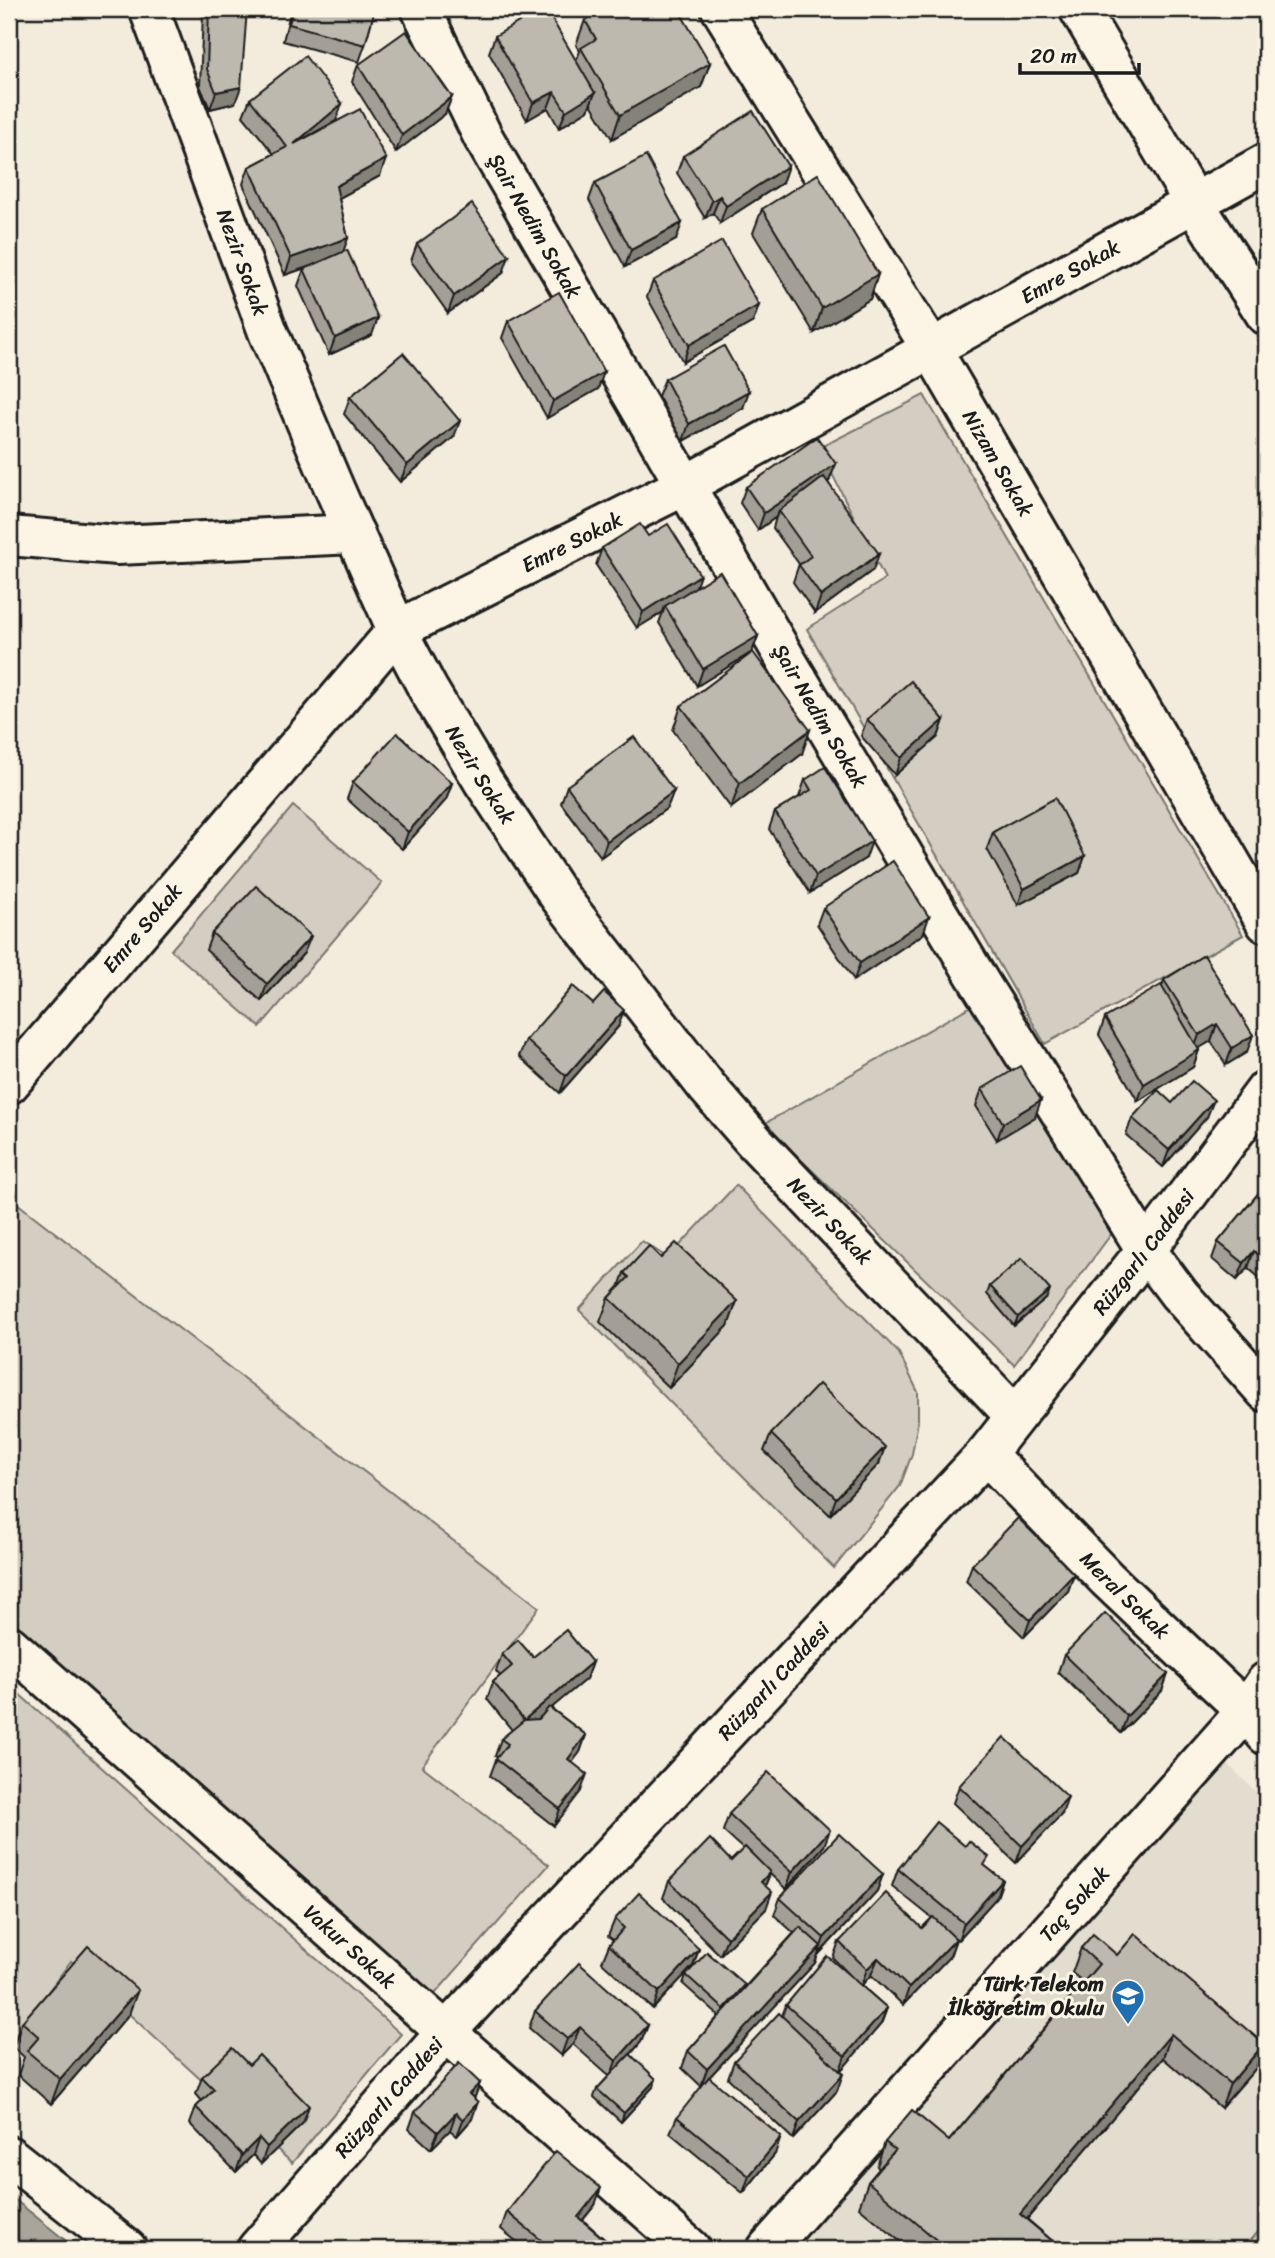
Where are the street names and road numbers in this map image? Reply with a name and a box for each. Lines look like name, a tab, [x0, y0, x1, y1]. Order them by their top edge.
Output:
street label: Şair Nedim Sokak	[477, 146, 592, 306]
street label: Nezir Sokak	[205, 203, 280, 322]
street label: Emre Sokak	[1013, 228, 1128, 315]
street label: Nizam Sokak	[952, 402, 1045, 525]
street label: Emre Sokak	[515, 500, 630, 584]
street label: Şair Nedim Sokak	[762, 636, 878, 796]
street label: Nezir Sokak	[435, 717, 526, 833]
street label: Emre Sokak	[92, 874, 193, 982]
street label: Nezir Sokak	[778, 1167, 883, 1275]
street label: Rüzgarlı Caddesi	[1082, 1179, 1206, 1324]
street label: Meral Sokak	[1070, 1542, 1180, 1650]
street label: Rüzgarlı Caddesi	[708, 1612, 840, 1750]
street label: Taç Sokak	[1029, 1857, 1119, 1951]
street label: Vakur Sokak	[294, 1894, 406, 1999]
street label: Rüzgarlı Caddesi	[325, 2027, 454, 2167]

